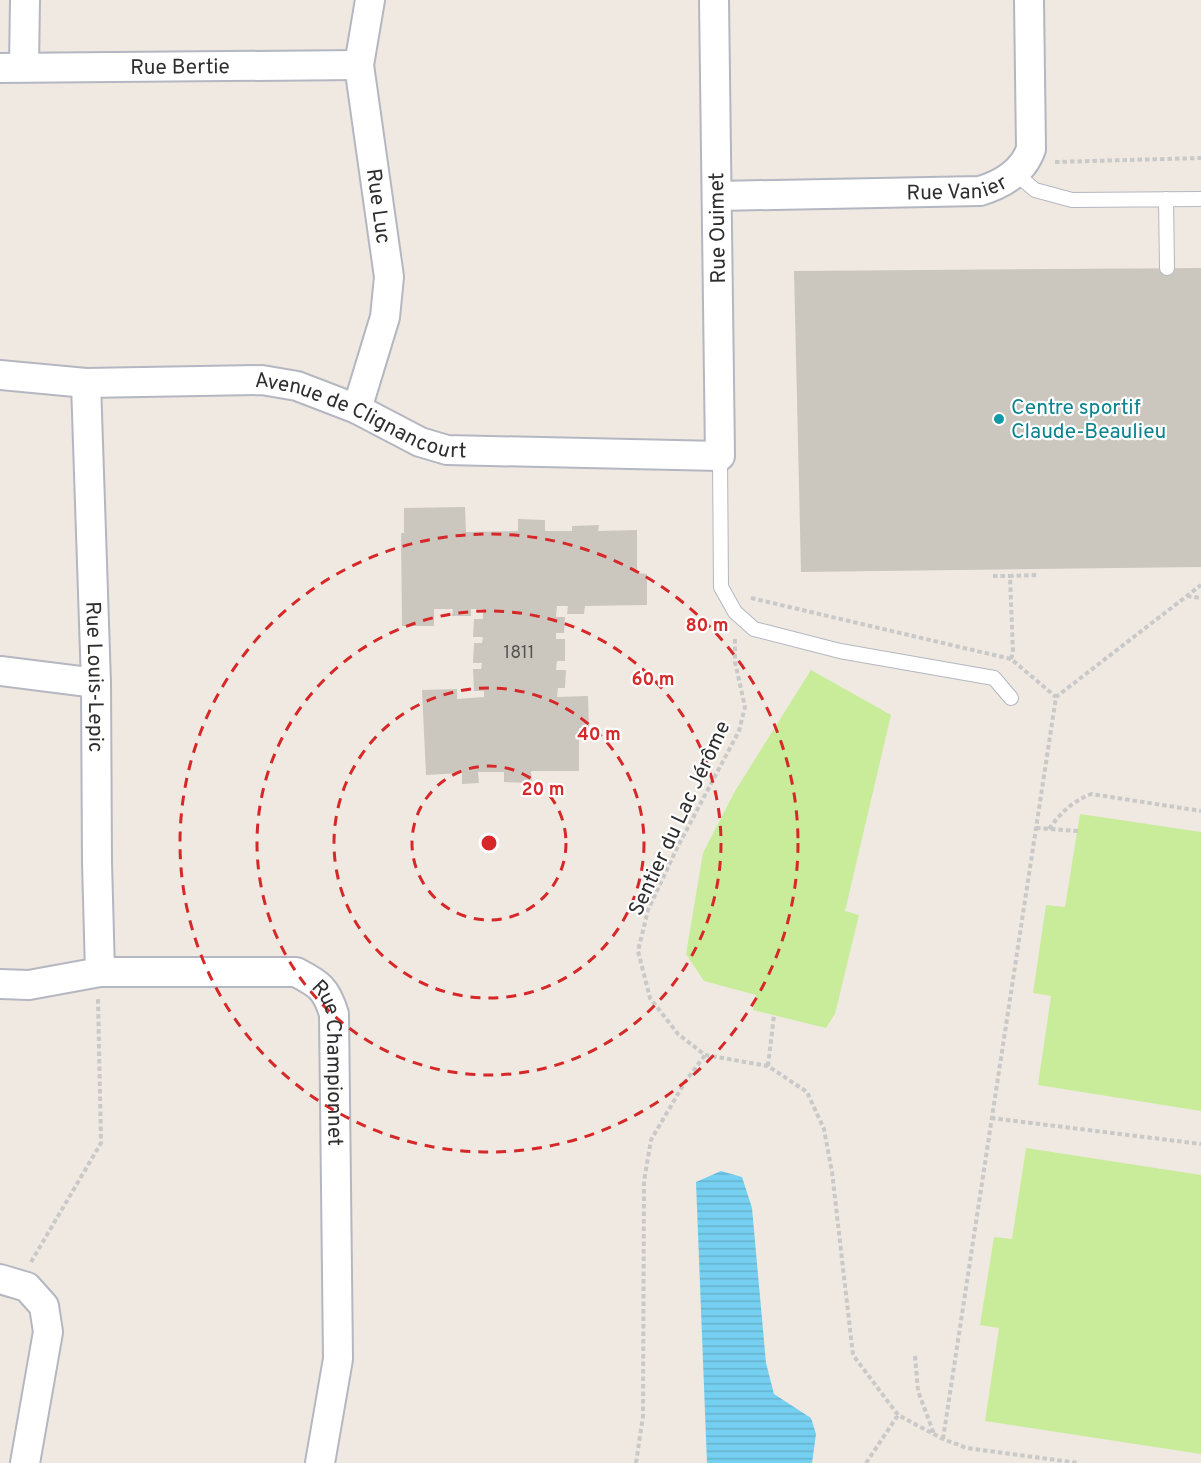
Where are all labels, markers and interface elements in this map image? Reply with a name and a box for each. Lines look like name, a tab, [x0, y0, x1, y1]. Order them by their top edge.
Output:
street label: Rue Bertie	[130, 54, 230, 82]
street label: Rue Luc	[359, 167, 396, 246]
street label: Rue Vanier	[906, 170, 1013, 207]
street label: Rue Ouimet	[704, 172, 733, 284]
street label: Avenue de Clignancourt	[254, 368, 467, 465]
place label: Centre sportif Claude-Beaulieu	[1011, 395, 1166, 446]
marker: Centre sportif Claude-Beaulieu	[992, 412, 1006, 426]
street label: Rue Louis-Lepic	[78, 601, 108, 753]
text: 80 m	[685, 615, 729, 638]
house number: 1811	[503, 642, 535, 665]
text: 60 m	[631, 669, 675, 692]
street label: Sentier du Lac Jérôme	[623, 717, 737, 920]
text: 40 m	[577, 724, 621, 747]
text: 20 m	[521, 779, 565, 802]
centre of rings	[479, 833, 499, 853]
street label: Rue Championnet	[305, 974, 348, 1146]

